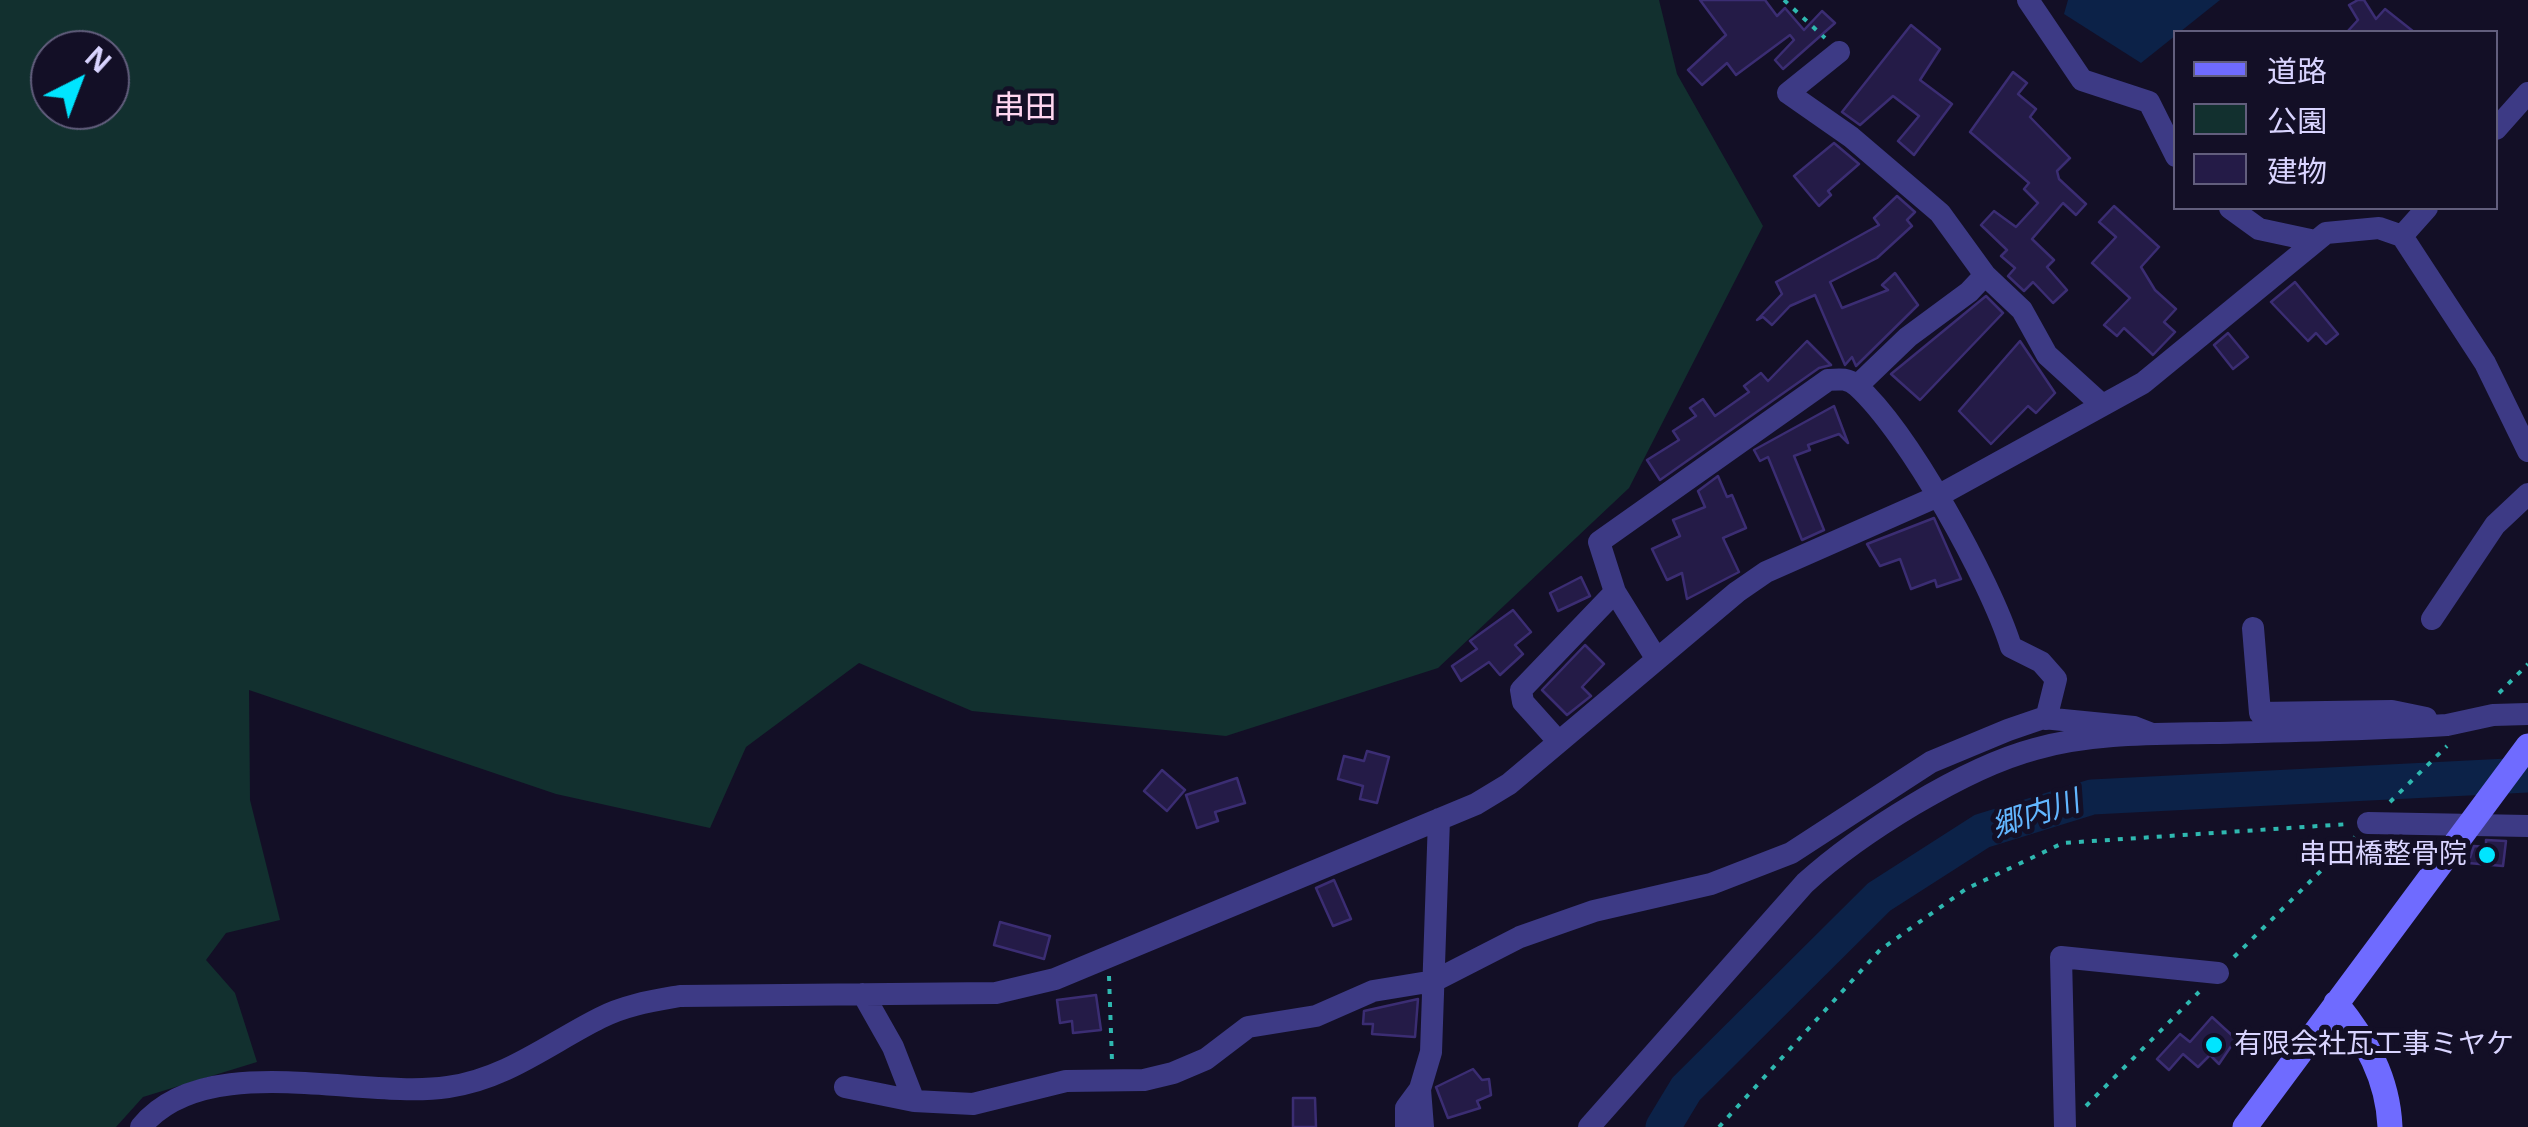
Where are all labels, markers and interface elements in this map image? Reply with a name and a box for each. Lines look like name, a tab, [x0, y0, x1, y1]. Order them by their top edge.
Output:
north arrow	[30, 30, 130, 130]
legend	[2173, 30, 2498, 210]
text: N	[78, 37, 120, 81]
text: 道路	[2267, 50, 2327, 91]
district label: 串田	[993, 90, 1057, 128]
text: 公園	[2267, 100, 2327, 141]
text: 建物	[2267, 150, 2327, 191]
water label: 郷内川	[1988, 784, 2084, 846]
place label: 串田橋整骨院	[2299, 838, 2467, 872]
marker: 串田橋整骨院	[2476, 844, 2498, 866]
place label: 有限会社瓦工事ミヤケ	[2234, 1028, 2514, 1062]
marker: 有限会社瓦工事ミヤケ	[2203, 1034, 2225, 1056]

